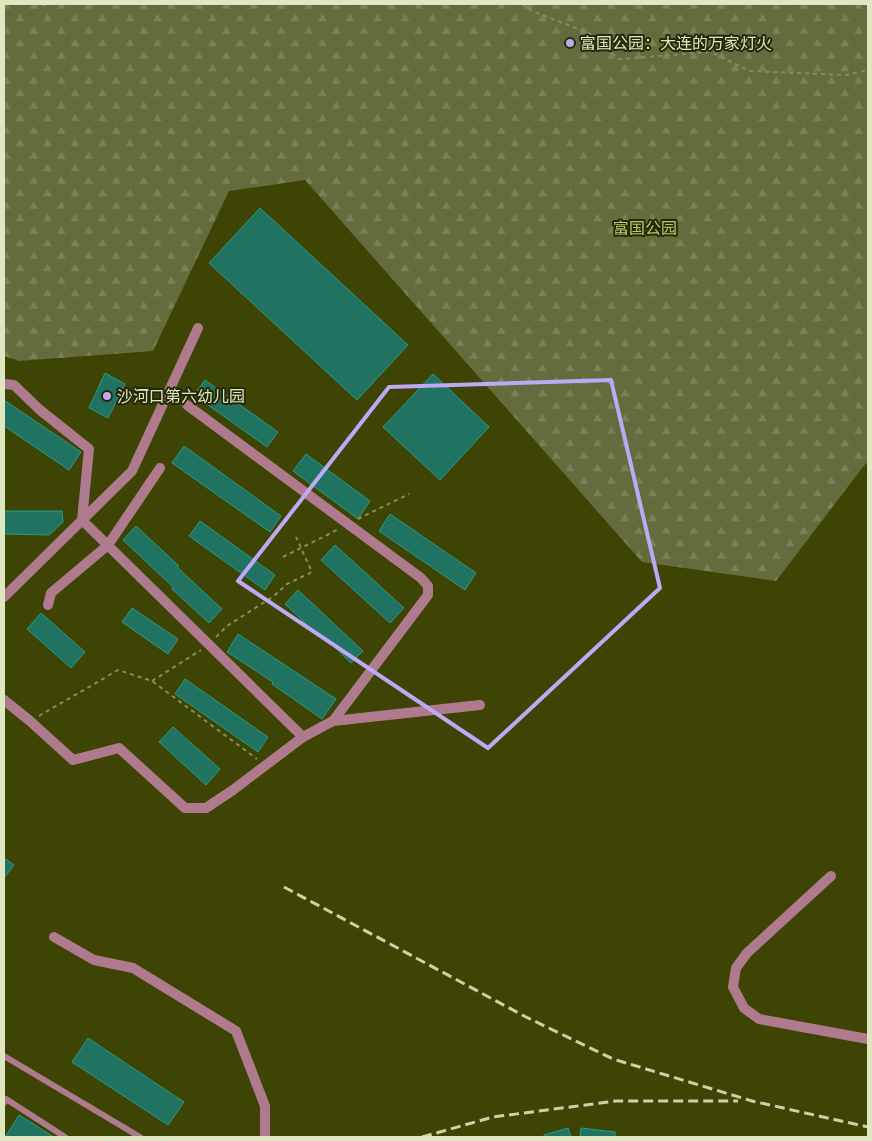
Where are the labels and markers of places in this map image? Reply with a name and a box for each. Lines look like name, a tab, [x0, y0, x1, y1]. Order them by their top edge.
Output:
place label: 富国公园：大连的万家灯火	[580, 32, 772, 54]
marker: 富国公园：大连的万家灯火	[564, 37, 576, 49]
place label: 沙河口第六幼儿园	[117, 385, 245, 407]
marker: 沙河口第六幼儿园	[101, 390, 113, 402]

